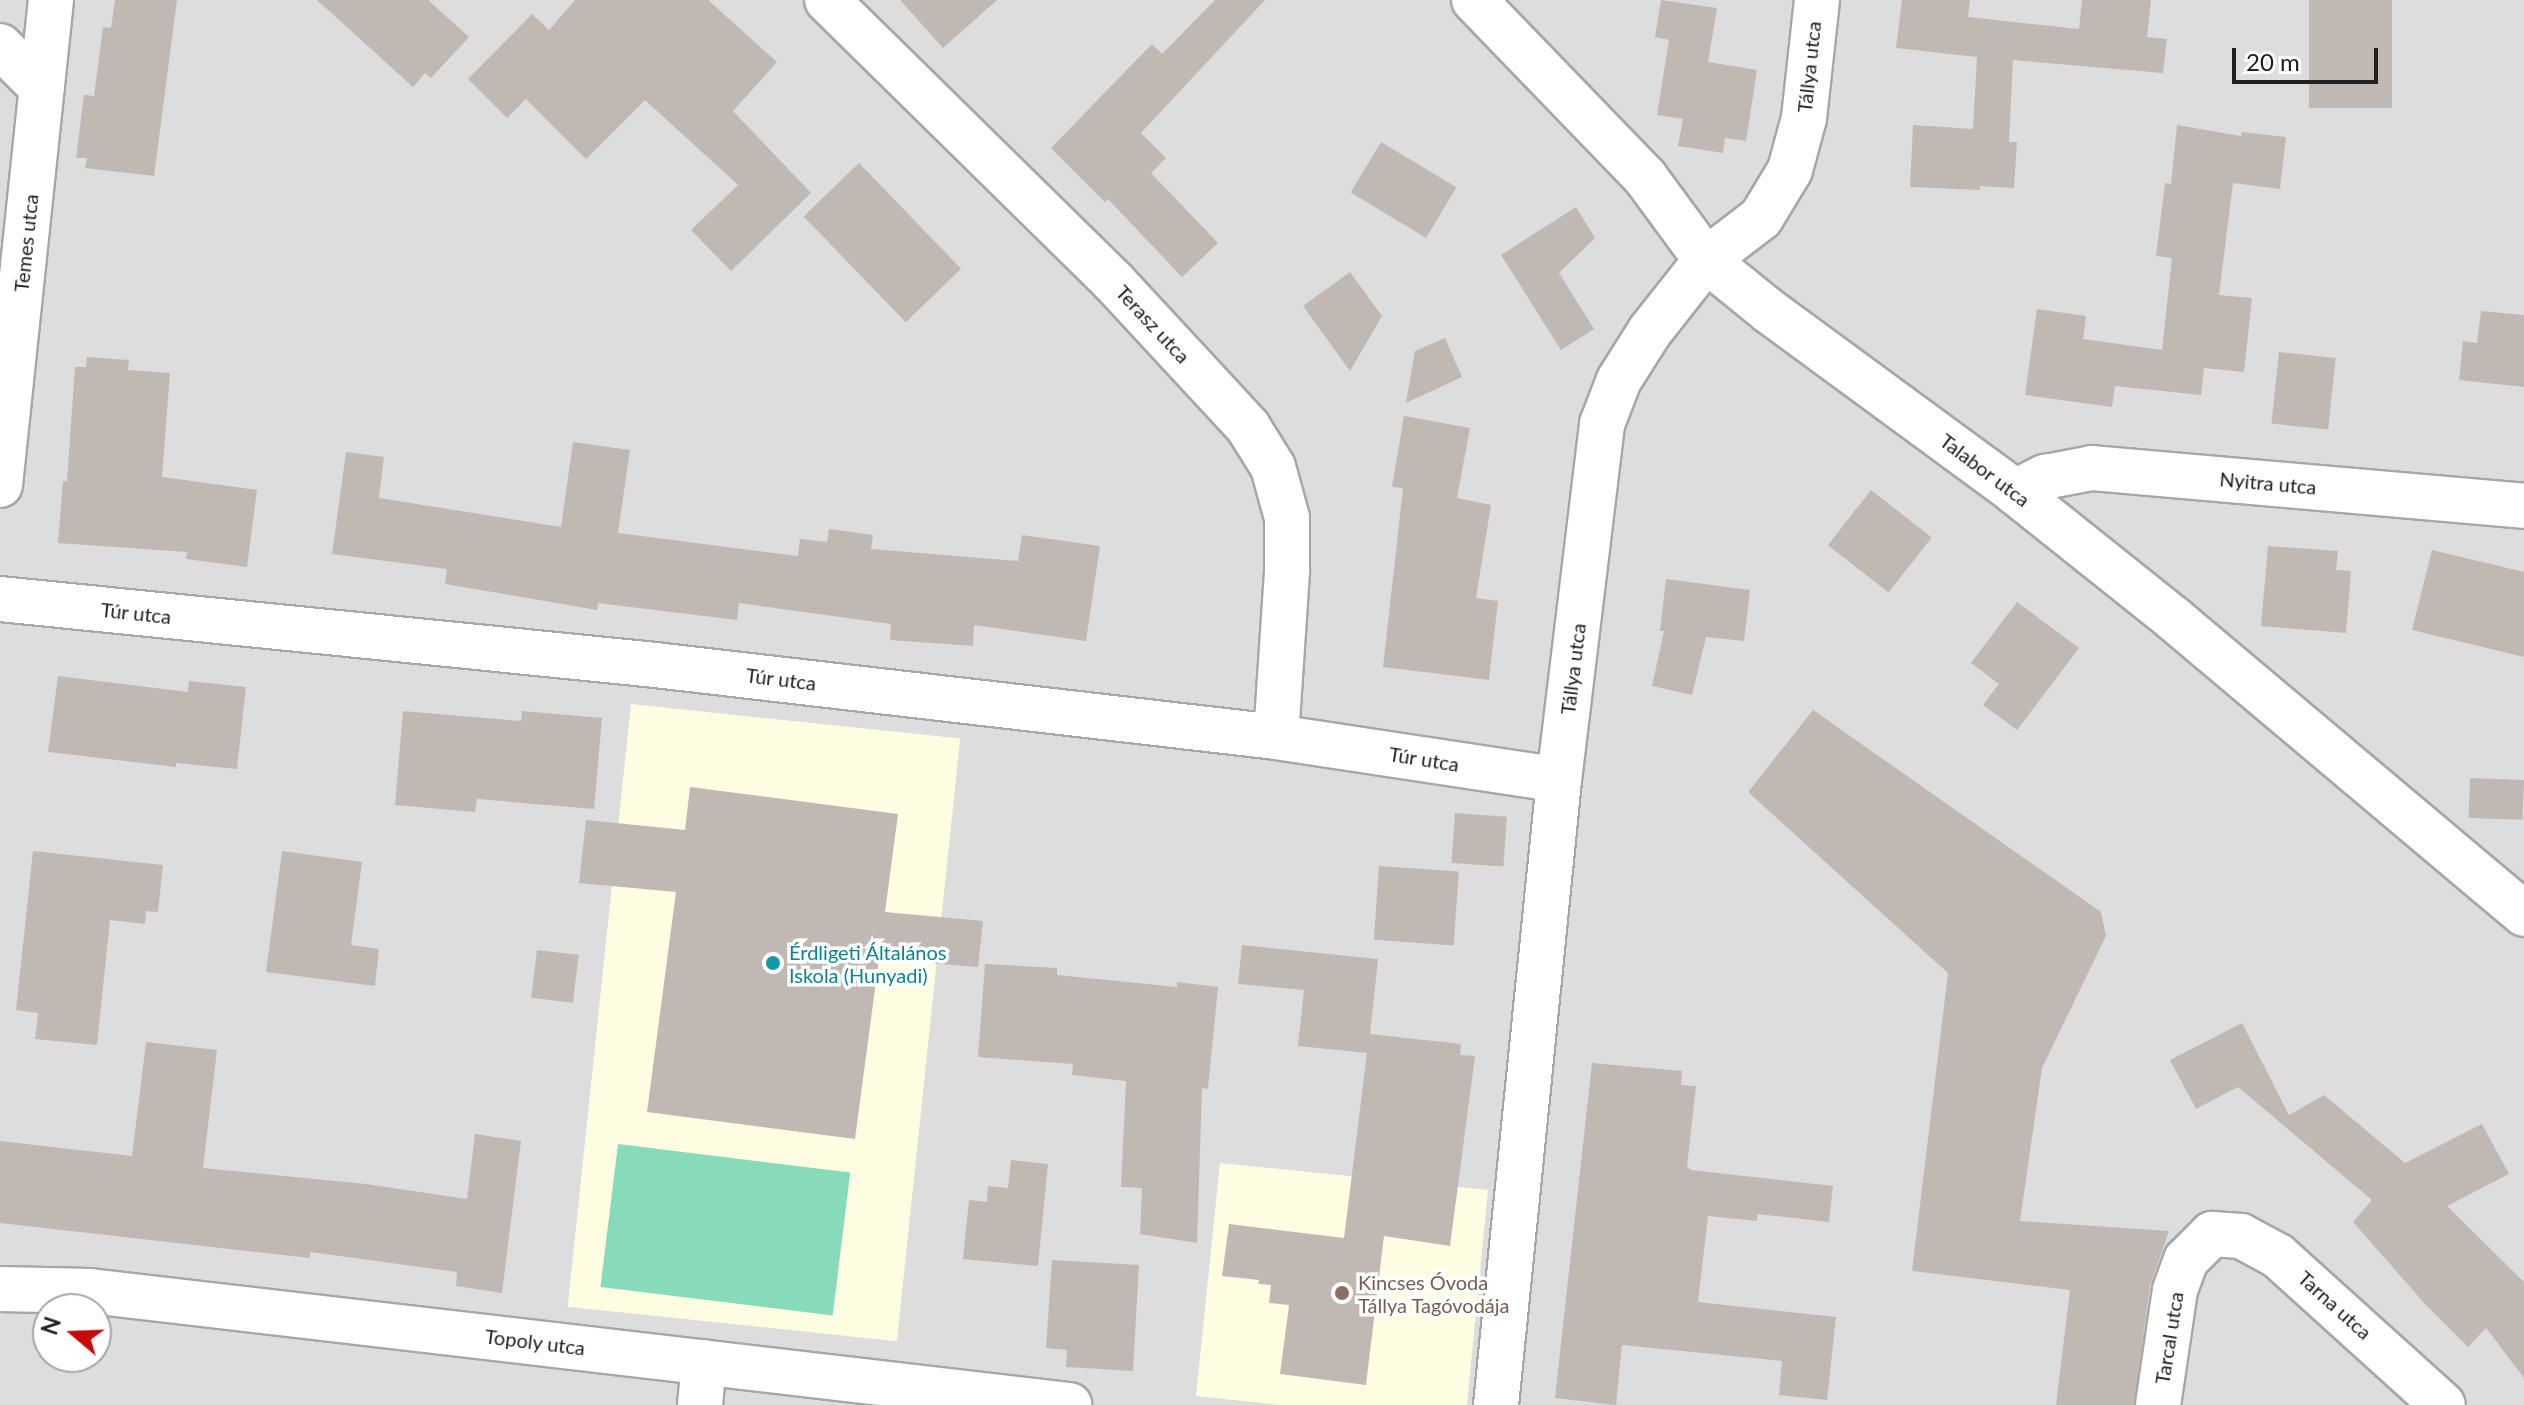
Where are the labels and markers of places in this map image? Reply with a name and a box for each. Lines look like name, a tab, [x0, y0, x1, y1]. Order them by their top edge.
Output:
place label: Érdligeti Általános Iskola (Hunyadi)	[789, 940, 947, 987]
marker: Érdligeti Általános Iskola (Hunyadi)	[764, 954, 782, 972]
place label: Kincses Óvoda Tállya Tagóvodája	[1358, 1270, 1510, 1317]
marker: Kincses Óvoda Tállya Tagóvodája	[1333, 1284, 1351, 1302]

